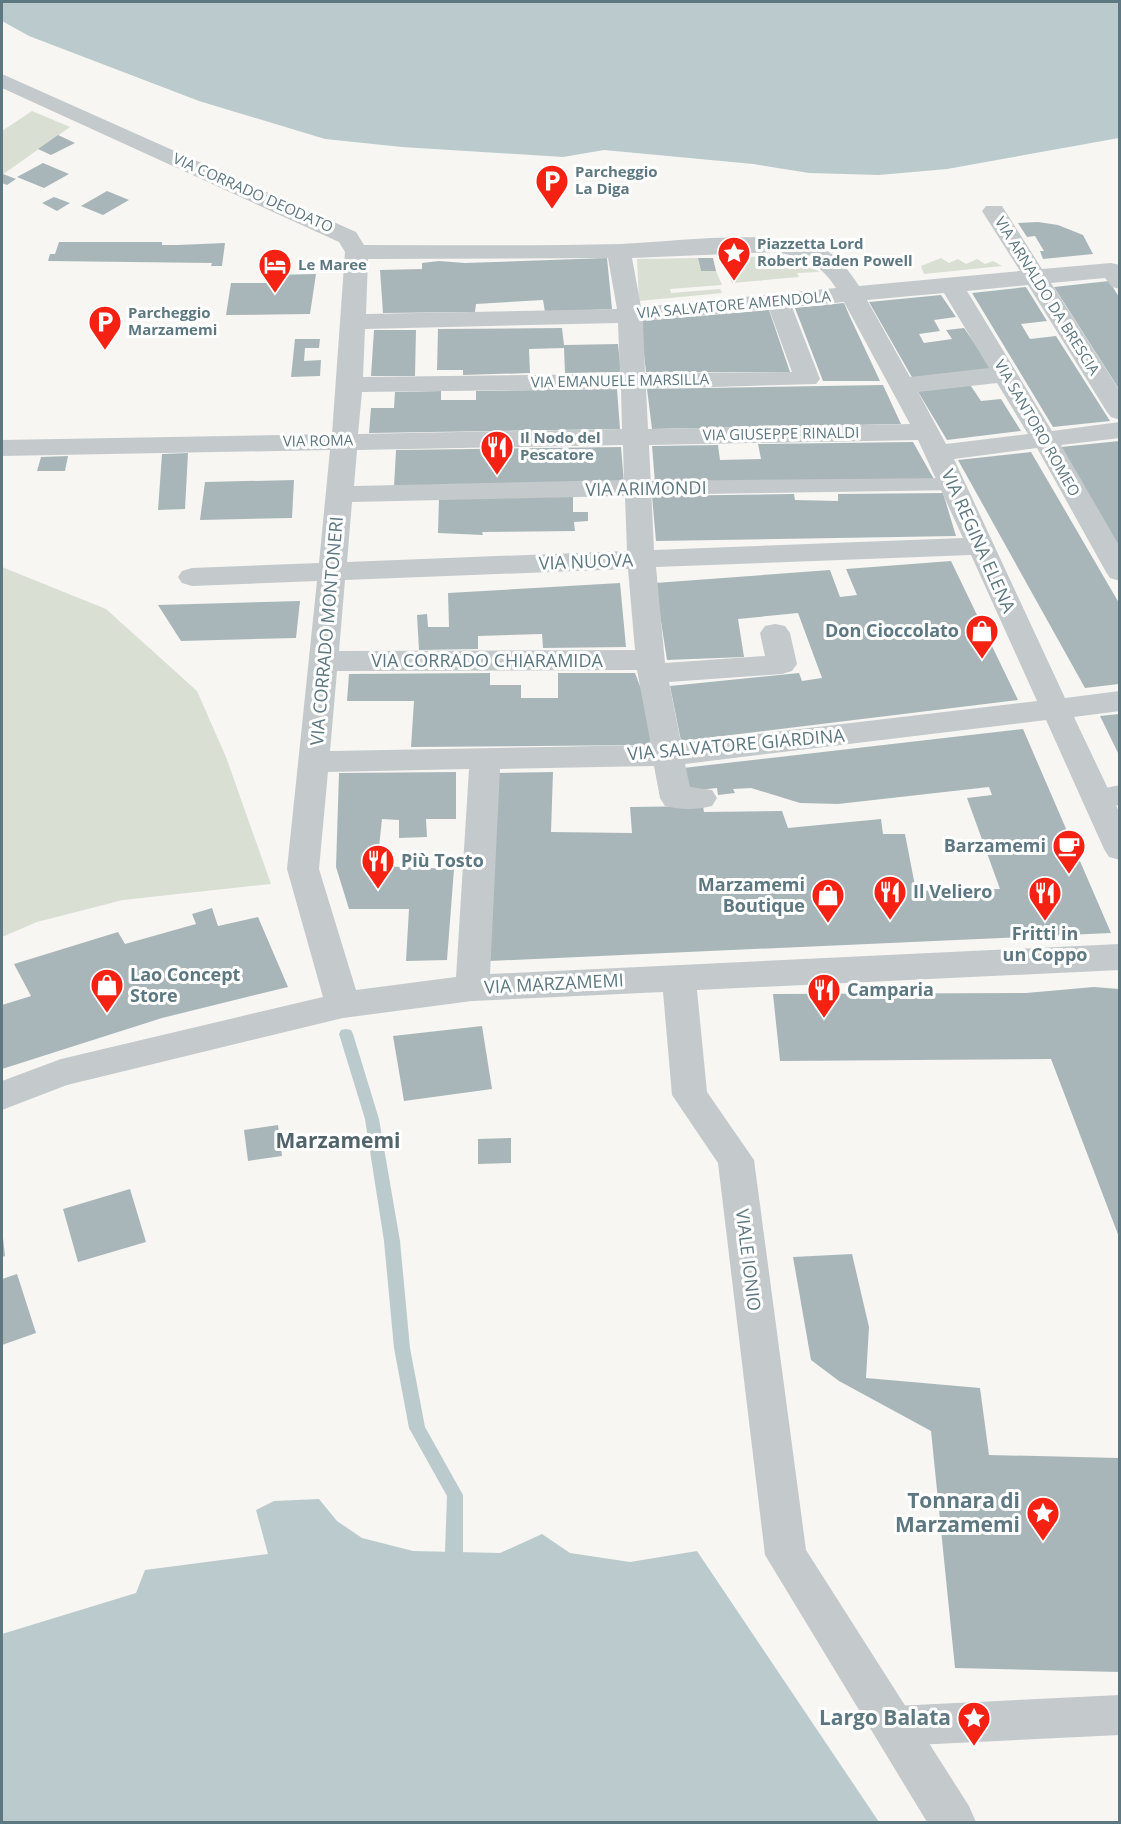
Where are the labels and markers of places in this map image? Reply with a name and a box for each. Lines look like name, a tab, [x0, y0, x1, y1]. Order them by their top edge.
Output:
place label: Parcheggio La Diga	[575, 161, 658, 198]
parking icon: Parcheggio La Diga	[534, 163, 570, 210]
place label: Piazzetta Lord Robert Baden Powell	[757, 233, 913, 270]
place icon: Piazzetta Lord Robert Baden Powell	[716, 235, 752, 282]
hotel icon: Le Maree	[257, 247, 293, 294]
place label: Le Maree	[298, 254, 367, 274]
place label: Parcheggio Marzamemi	[128, 302, 217, 339]
parking icon: Parcheggio Marzamemi	[87, 304, 123, 351]
place label: Il Nodo del Pescatore	[520, 427, 601, 464]
restaurant icon: Il Nodo del Pescatore	[479, 429, 515, 476]
shop icon: Don Cioccolato	[964, 613, 1000, 660]
place label: Don Cioccolato	[825, 618, 959, 642]
cafe icon: Barzamemi	[1051, 828, 1087, 875]
place label: Barzamemi	[944, 833, 1046, 857]
restaurant icon: Più Tosto	[360, 843, 396, 890]
place label: Più Tosto	[401, 848, 484, 872]
place label: Marzamemi Boutique	[698, 872, 805, 917]
restaurant icon: Il Veliero	[872, 874, 908, 921]
restaurant icon: Fritti in un Coppo	[1027, 875, 1063, 922]
shop icon: Marzamemi Boutique	[810, 877, 846, 924]
place label: Il Veliero	[913, 879, 992, 903]
place label: Fritti in un Coppo	[1003, 921, 1087, 966]
place label: Lao Concept Store	[130, 962, 241, 1007]
shop icon: Lao Concept Store	[89, 967, 125, 1014]
restaurant icon: Camparia	[806, 972, 842, 1019]
place label: Camparia	[847, 977, 934, 1001]
place label: Tonnara di Marzamemi	[895, 1486, 1020, 1538]
place icon: Tonnara di Marzamemi	[1025, 1495, 1061, 1542]
place icon: Largo Balata	[956, 1700, 992, 1747]
place label: Largo Balata	[819, 1703, 951, 1731]

